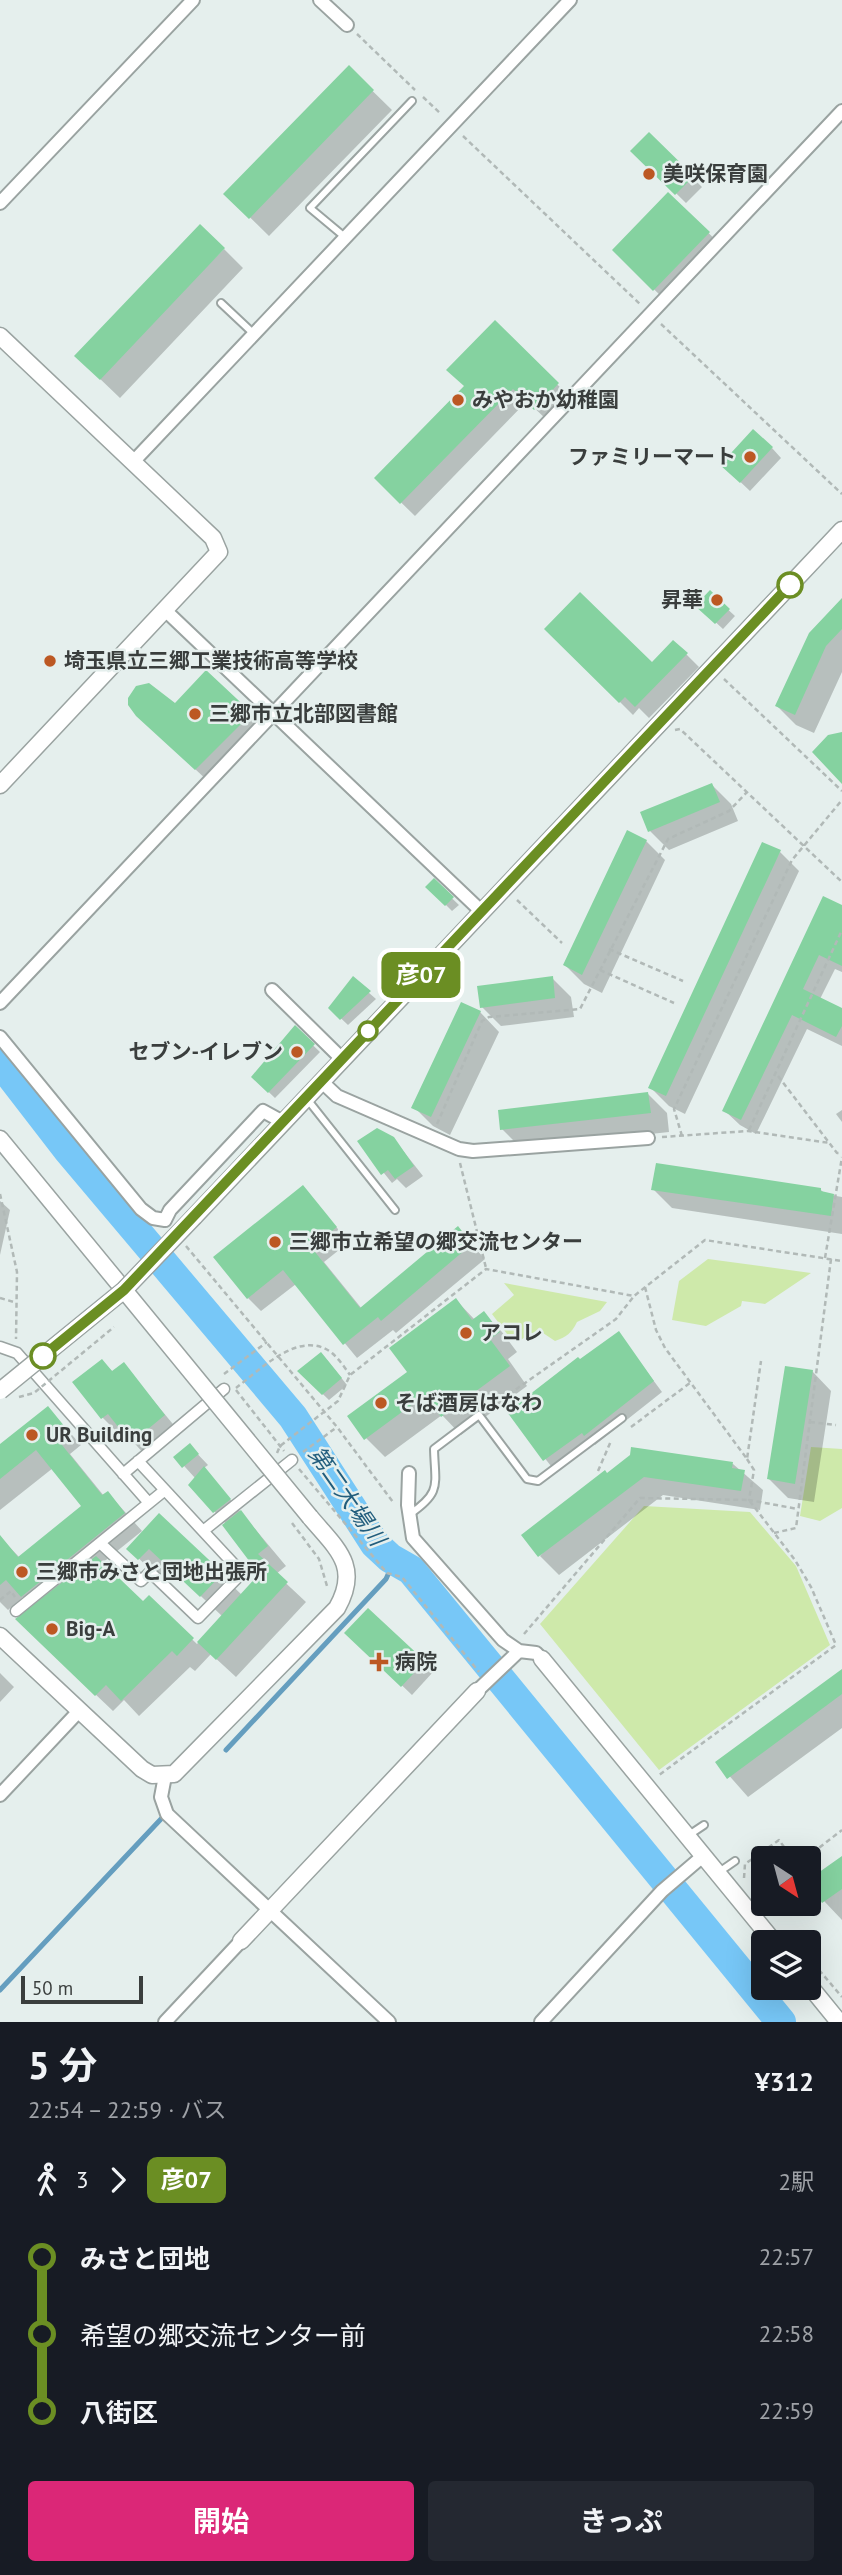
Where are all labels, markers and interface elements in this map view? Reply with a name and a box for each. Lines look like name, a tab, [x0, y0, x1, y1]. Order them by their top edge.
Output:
place label: 美咲保育園	[663, 160, 768, 187]
marker: 美咲保育園	[641, 166, 657, 182]
place label: みやおか幼稚園	[472, 386, 619, 413]
marker: みやおか幼稚園	[450, 392, 466, 408]
place label: ファミリーマート	[568, 443, 736, 470]
marker: ファミリーマート	[742, 449, 758, 465]
unlabelled marker	[777, 572, 803, 598]
place label: 昇華	[661, 586, 703, 613]
marker: 昇華	[709, 592, 725, 608]
place label: 埼玉県立三郷工業技術高等学校	[64, 647, 358, 674]
marker: 埼玉県立三郷工業技術高等学校	[42, 653, 58, 669]
place label: 三郷市立北部図書館	[209, 700, 398, 727]
marker: 三郷市立北部図書館	[187, 706, 203, 722]
line badge: 彦07	[381, 952, 461, 998]
text: 彦07	[395, 959, 447, 990]
unlabelled marker	[358, 1021, 378, 1041]
place label: セブン-イレブン	[128, 1038, 283, 1065]
marker: セブン-イレブン	[289, 1044, 305, 1060]
place label: 三郷市立希望の郷交流センター	[289, 1228, 583, 1255]
marker: 三郷市立希望の郷交流センター	[267, 1234, 283, 1250]
place label: アコレ	[480, 1319, 543, 1346]
marker: アコレ	[458, 1325, 474, 1341]
unlabelled marker	[30, 1343, 56, 1369]
place label: そば酒房はなわ	[395, 1389, 542, 1416]
marker: そば酒房はなわ	[373, 1395, 389, 1411]
place label: UR Building	[46, 1421, 152, 1448]
marker: UR Building	[24, 1427, 40, 1443]
water label: 第二大場川	[303, 1440, 394, 1554]
place label: 三郷市みさと団地出張所	[36, 1558, 267, 1585]
marker: 三郷市みさと団地出張所	[14, 1564, 30, 1580]
place label: Big-A	[66, 1615, 115, 1642]
marker: Big-A	[44, 1621, 60, 1637]
place label: 病院	[395, 1648, 437, 1675]
marker: 病院	[369, 1652, 389, 1672]
north arrow	[751, 1846, 821, 1916]
map controls	[751, 1846, 821, 2000]
button: layers	[751, 1930, 821, 2000]
scale bar	[21, 1973, 144, 2005]
text: 50 m	[32, 1976, 73, 2000]
text: 5 分	[28, 2040, 97, 2089]
text: ¥312	[755, 2065, 814, 2098]
text: 22:54 – 22:59 · バス	[28, 2095, 227, 2124]
icon: walk	[28, 2161, 66, 2199]
icon: forward	[99, 2161, 137, 2199]
text: 彦07	[161, 2164, 212, 2195]
text: 3	[76, 2165, 89, 2194]
text: 2駅	[778, 2167, 814, 2196]
text: みさと団地	[80, 2242, 210, 2275]
text: 22:57	[759, 2242, 814, 2271]
text: 希望の郷交流センター前	[80, 2319, 366, 2352]
text: 22:58	[759, 2319, 814, 2348]
text: 八街区	[80, 2396, 158, 2429]
text: 22:59	[759, 2396, 814, 2425]
button: 開始	[28, 2481, 414, 2561]
button: きっぷ	[428, 2481, 814, 2561]

